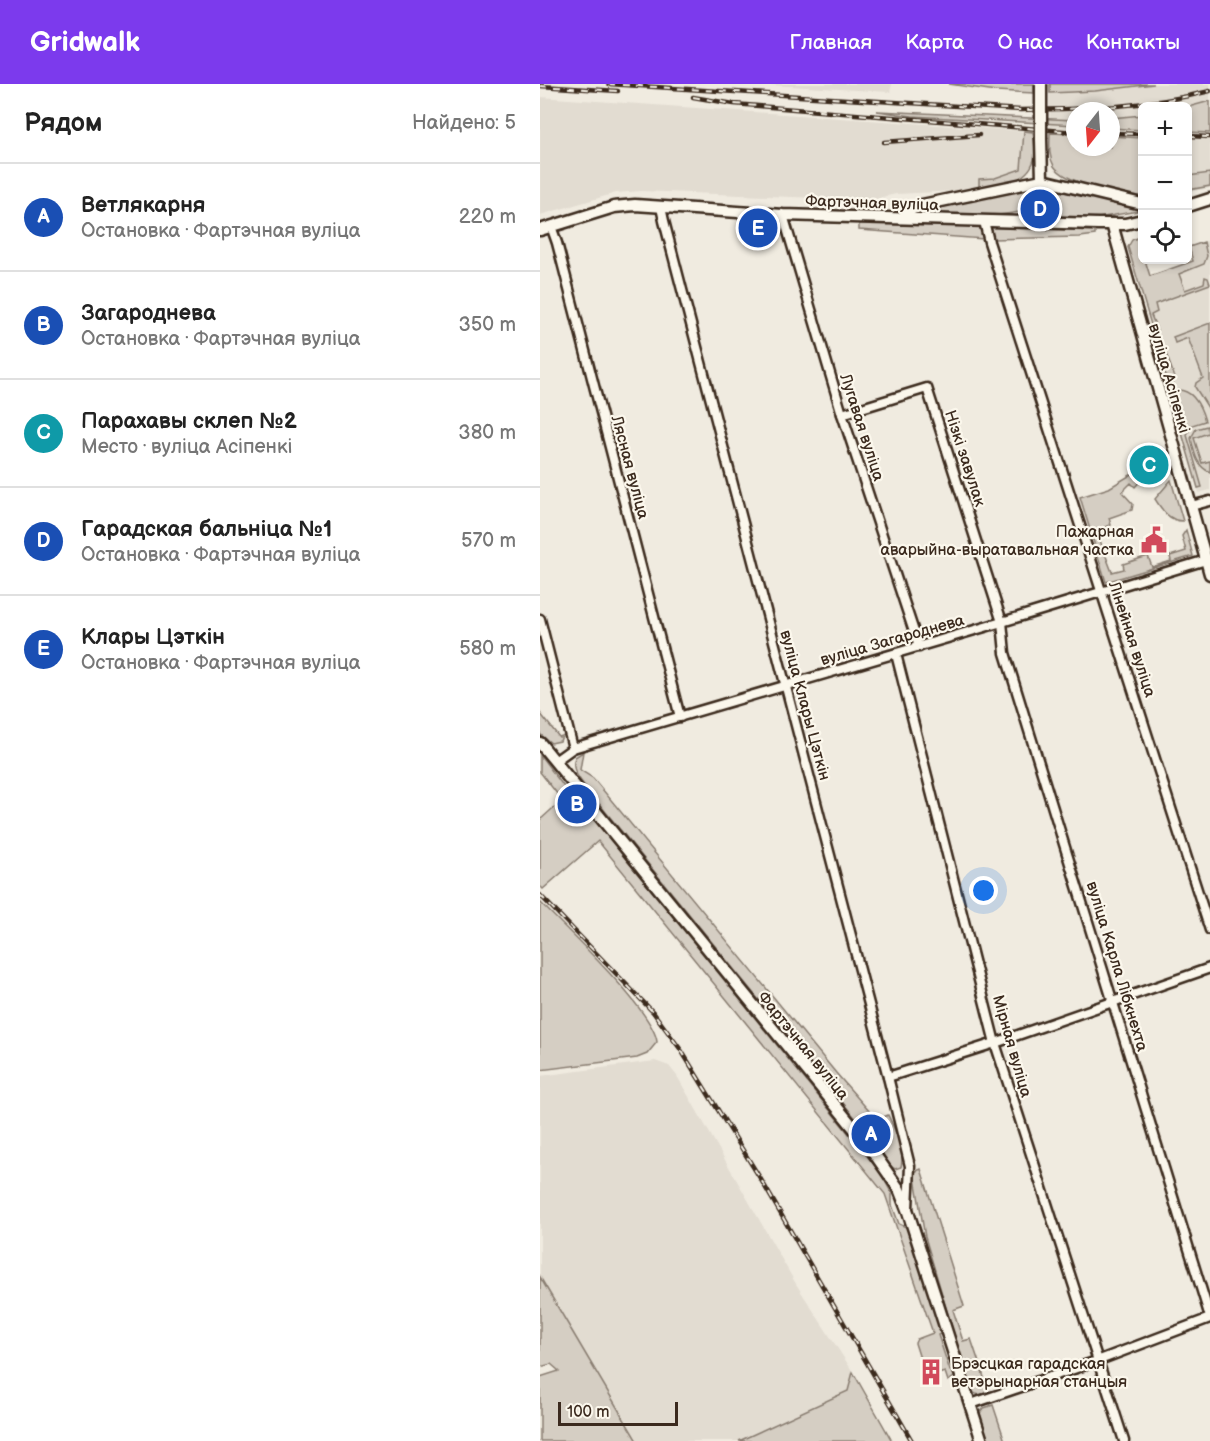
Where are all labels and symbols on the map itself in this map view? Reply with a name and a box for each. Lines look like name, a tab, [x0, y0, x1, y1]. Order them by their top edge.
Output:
north arrow	[1066, 102, 1120, 156]
pin: D	[1020, 186, 1060, 232]
street label: Фартэчная вуліца	[805, 192, 940, 215]
pin: E	[738, 206, 778, 250]
street label: вуліца Асіпенкі	[1144, 321, 1193, 435]
street label: Лугавая вуліца	[835, 371, 888, 484]
street label: Нізкі завулак	[940, 408, 989, 510]
street label: Лясная вуліца	[606, 413, 653, 522]
pin: C	[1130, 442, 1168, 488]
place label: Пажарная аварыйна-выратавальная частка	[880, 523, 1135, 560]
public building icon: Пажарная аварыйна-выратавальная частка	[1139, 525, 1169, 555]
street label: Лінейная вуліца	[1104, 578, 1159, 700]
street label: вуліца Загароднева	[818, 611, 967, 670]
street label: вуліца Клары Цэткін	[775, 628, 834, 783]
pin: B	[558, 782, 597, 826]
your location	[969, 876, 998, 905]
street label: вуліца Карла Лібкнехта	[1082, 879, 1152, 1054]
street label: Фартэчная вуліца	[753, 988, 853, 1104]
street label: Мірная вуліца	[988, 993, 1035, 1100]
pin: A	[852, 1112, 890, 1156]
place label: Брэсцкая гарадская ветэрынарная станцыя	[951, 1355, 1127, 1392]
building icon: Брэсцкая гарадская ветэрынарная станцыя	[916, 1357, 946, 1387]
scale bar	[558, 1399, 678, 1426]

